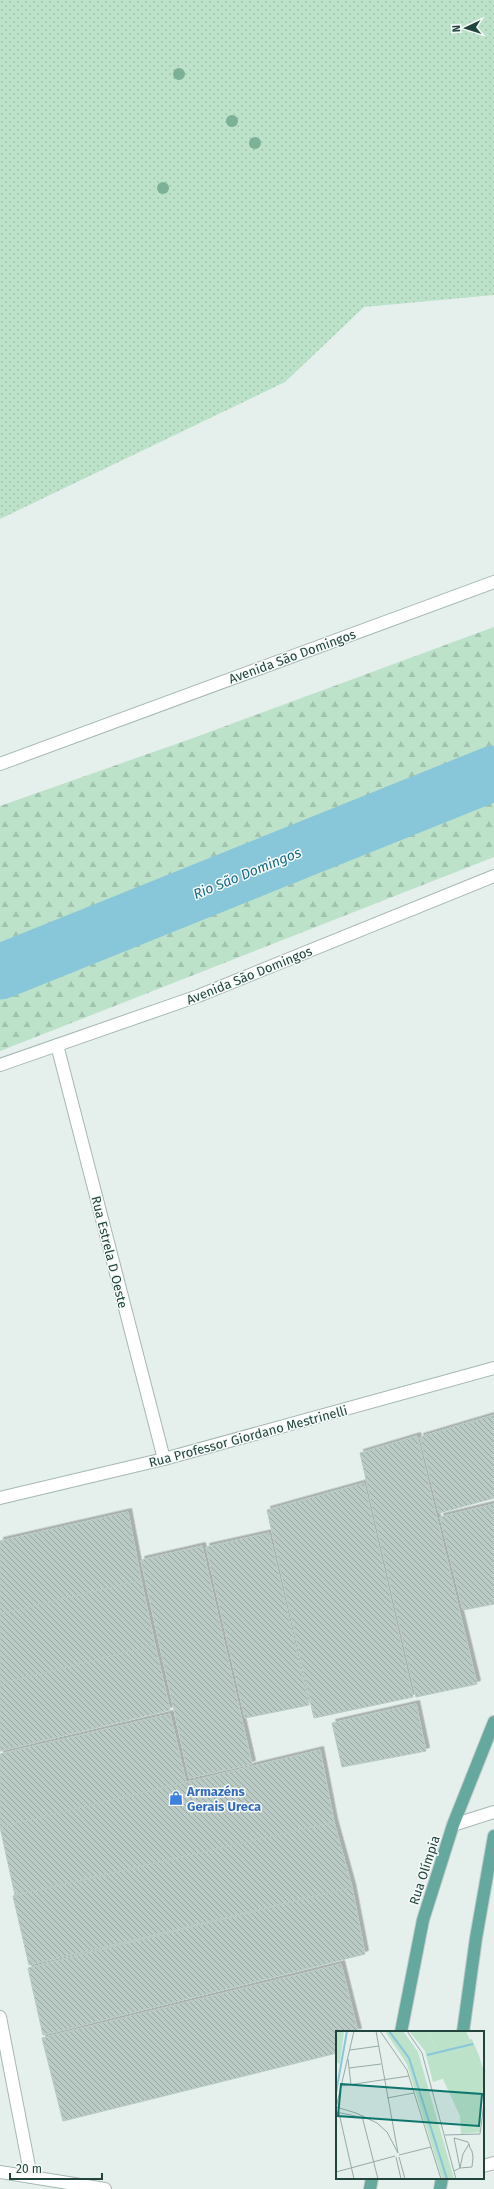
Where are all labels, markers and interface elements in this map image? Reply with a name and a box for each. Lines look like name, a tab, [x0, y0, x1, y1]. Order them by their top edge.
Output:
north arrow	[446, 8, 486, 48]
text: N	[450, 25, 463, 33]
street label: Avenida São Domingos	[227, 626, 358, 686]
water label: Rio São Domingos	[191, 844, 304, 903]
street label: Avenida São Domingos	[184, 943, 314, 1008]
street label: Rua Estrela D Oeste	[88, 1194, 131, 1310]
street label: Rua Professor Giordano Mestrinelli	[147, 1403, 349, 1470]
place label: Armazéns Gerais Ureca	[186, 1784, 261, 1814]
shop icon: Armazéns Gerais Ureca	[168, 1790, 184, 1806]
street label: Rua Olímpia	[406, 1834, 443, 1907]
inset map	[336, 2031, 484, 2179]
scale bar	[10, 2155, 102, 2181]
text: 20 m	[16, 2162, 42, 2176]

